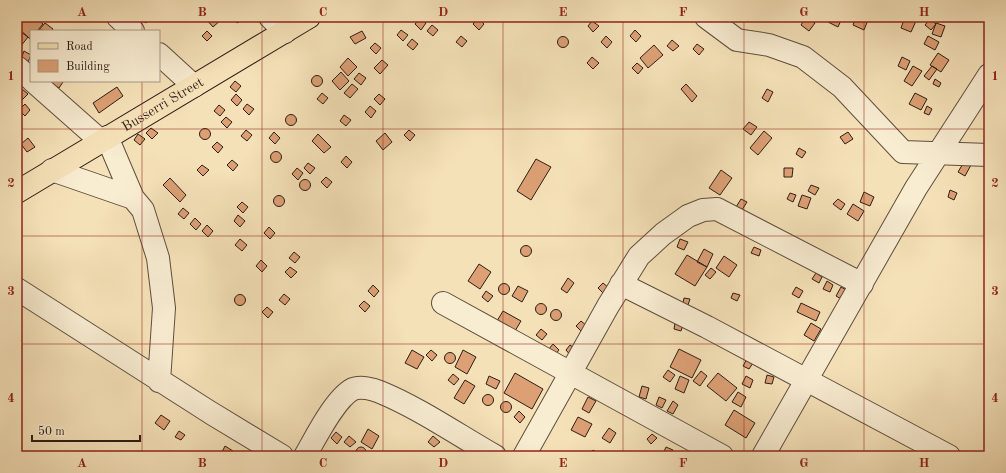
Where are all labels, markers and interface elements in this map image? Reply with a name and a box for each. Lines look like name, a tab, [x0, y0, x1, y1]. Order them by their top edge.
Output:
text: A	[77, 6, 87, 19]
text: B	[197, 6, 207, 19]
text: C	[319, 6, 327, 19]
text: D	[438, 6, 448, 19]
text: E	[559, 6, 568, 19]
text: F	[679, 6, 688, 19]
text: G	[799, 6, 809, 19]
text: H	[919, 6, 930, 19]
legend	[30, 30, 160, 82]
text: Road	[66, 41, 93, 53]
text: Building	[66, 61, 110, 73]
text: 1	[7, 70, 15, 83]
text: 1	[991, 70, 999, 83]
street label: Busserri Street	[120, 75, 206, 134]
text: 2	[7, 177, 15, 190]
text: 2	[991, 177, 999, 190]
text: 3	[7, 285, 15, 298]
text: 3	[991, 285, 999, 298]
text: 4	[7, 392, 15, 405]
text: 4	[991, 392, 999, 405]
scale bar	[32, 417, 140, 443]
text: 50 m	[38, 425, 65, 438]
text: A	[77, 457, 87, 470]
text: B	[197, 457, 207, 470]
text: C	[319, 457, 327, 470]
text: D	[438, 457, 448, 470]
text: E	[559, 457, 568, 470]
text: F	[679, 457, 688, 470]
text: G	[799, 457, 809, 470]
text: H	[919, 457, 930, 470]

